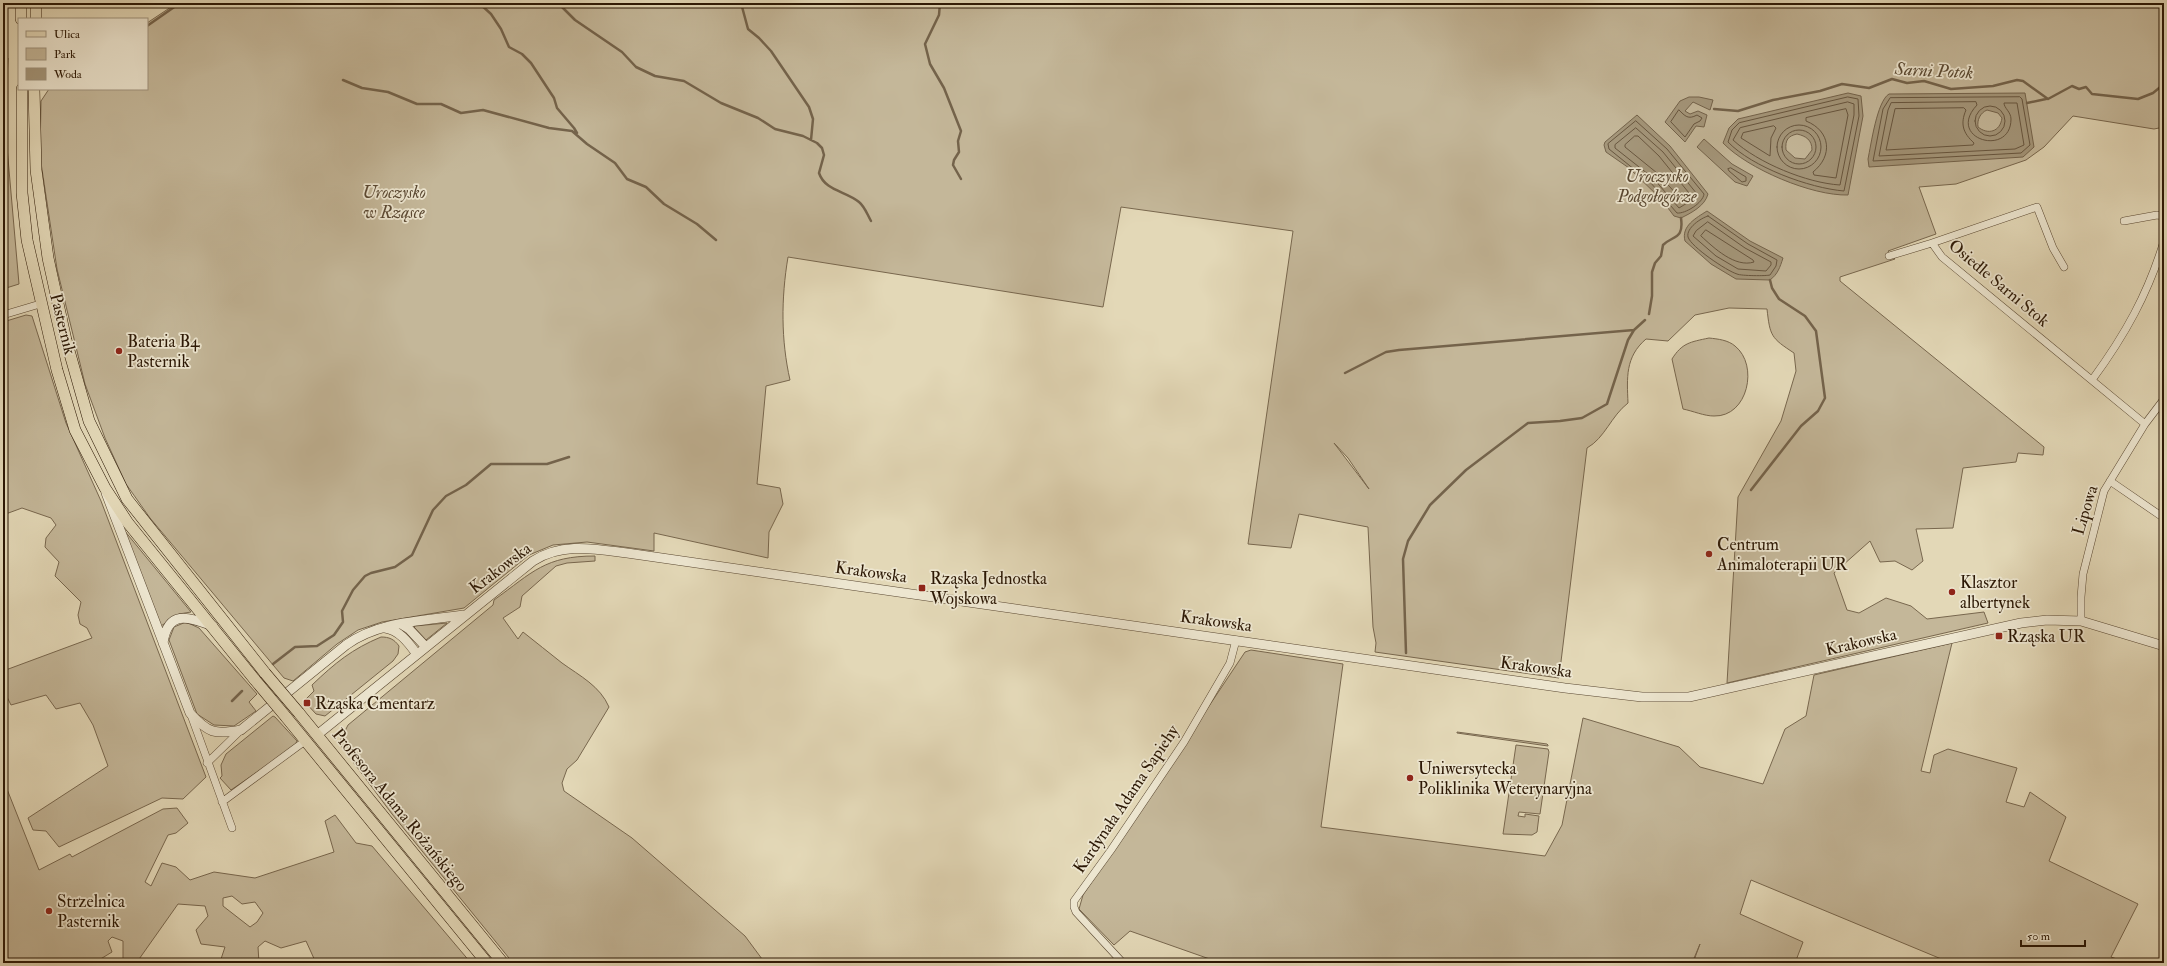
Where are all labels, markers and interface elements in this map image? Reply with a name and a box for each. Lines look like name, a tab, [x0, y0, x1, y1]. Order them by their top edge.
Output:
legend	[18, 18, 148, 90]
text: Ulica	[54, 27, 81, 42]
text: Park	[54, 47, 76, 62]
water label: Sarni Potok	[1893, 57, 1974, 85]
text: Woda	[53, 67, 83, 82]
park label: Uroczysko Podgołogórze	[1616, 166, 1697, 207]
park label: Uroczysko w Rząsce	[362, 182, 426, 223]
street label: Osiedle Sarni Stok	[1944, 235, 2054, 331]
street label: Pasternik	[45, 291, 81, 357]
place label: Bateria B4 Pasternik	[127, 331, 200, 372]
marker: Bateria B4 Pasternik	[114, 346, 124, 356]
street label: Lipowa	[2068, 482, 2104, 538]
place label: Centrum Animaloterapii UR	[1716, 534, 1848, 576]
street label: Krakowska	[465, 537, 536, 598]
marker: Centrum Animaloterapii UR	[1704, 549, 1714, 559]
street label: Krakowska	[834, 557, 909, 588]
place label: Rząska Jednostka Wojskowa	[929, 568, 1048, 609]
place label: Klasztor albertynek	[1960, 572, 2030, 614]
marker: Rząska Jednostka Wojskowa	[917, 583, 927, 593]
marker: Klasztor albertynek	[1947, 587, 1957, 597]
street label: Krakowska	[1179, 606, 1254, 637]
street label: Krakowska	[1823, 623, 1900, 660]
place label: Rząska UR	[2007, 626, 2086, 647]
marker: Rząska UR	[1994, 631, 2004, 641]
street label: Krakowska	[1499, 652, 1574, 683]
place label: Rząska Cmentarz	[315, 693, 435, 714]
marker: Rząska Cmentarz	[302, 698, 312, 708]
street label: Kardynała Adama Sapiehy	[1069, 720, 1185, 878]
street label: Profesora Adama Rożańskiego	[328, 724, 472, 896]
place label: Uniwersytecka Poliklinika Weterynaryjna	[1418, 758, 1593, 800]
marker: Uniwersytecka Poliklinika Weterynaryjna	[1405, 773, 1415, 783]
place label: Strzelnica Pasternik	[57, 891, 126, 932]
marker: Strzelnica Pasternik	[44, 906, 54, 916]
scale bar	[2021, 922, 2085, 948]
text: 50 m	[2027, 929, 2051, 944]

